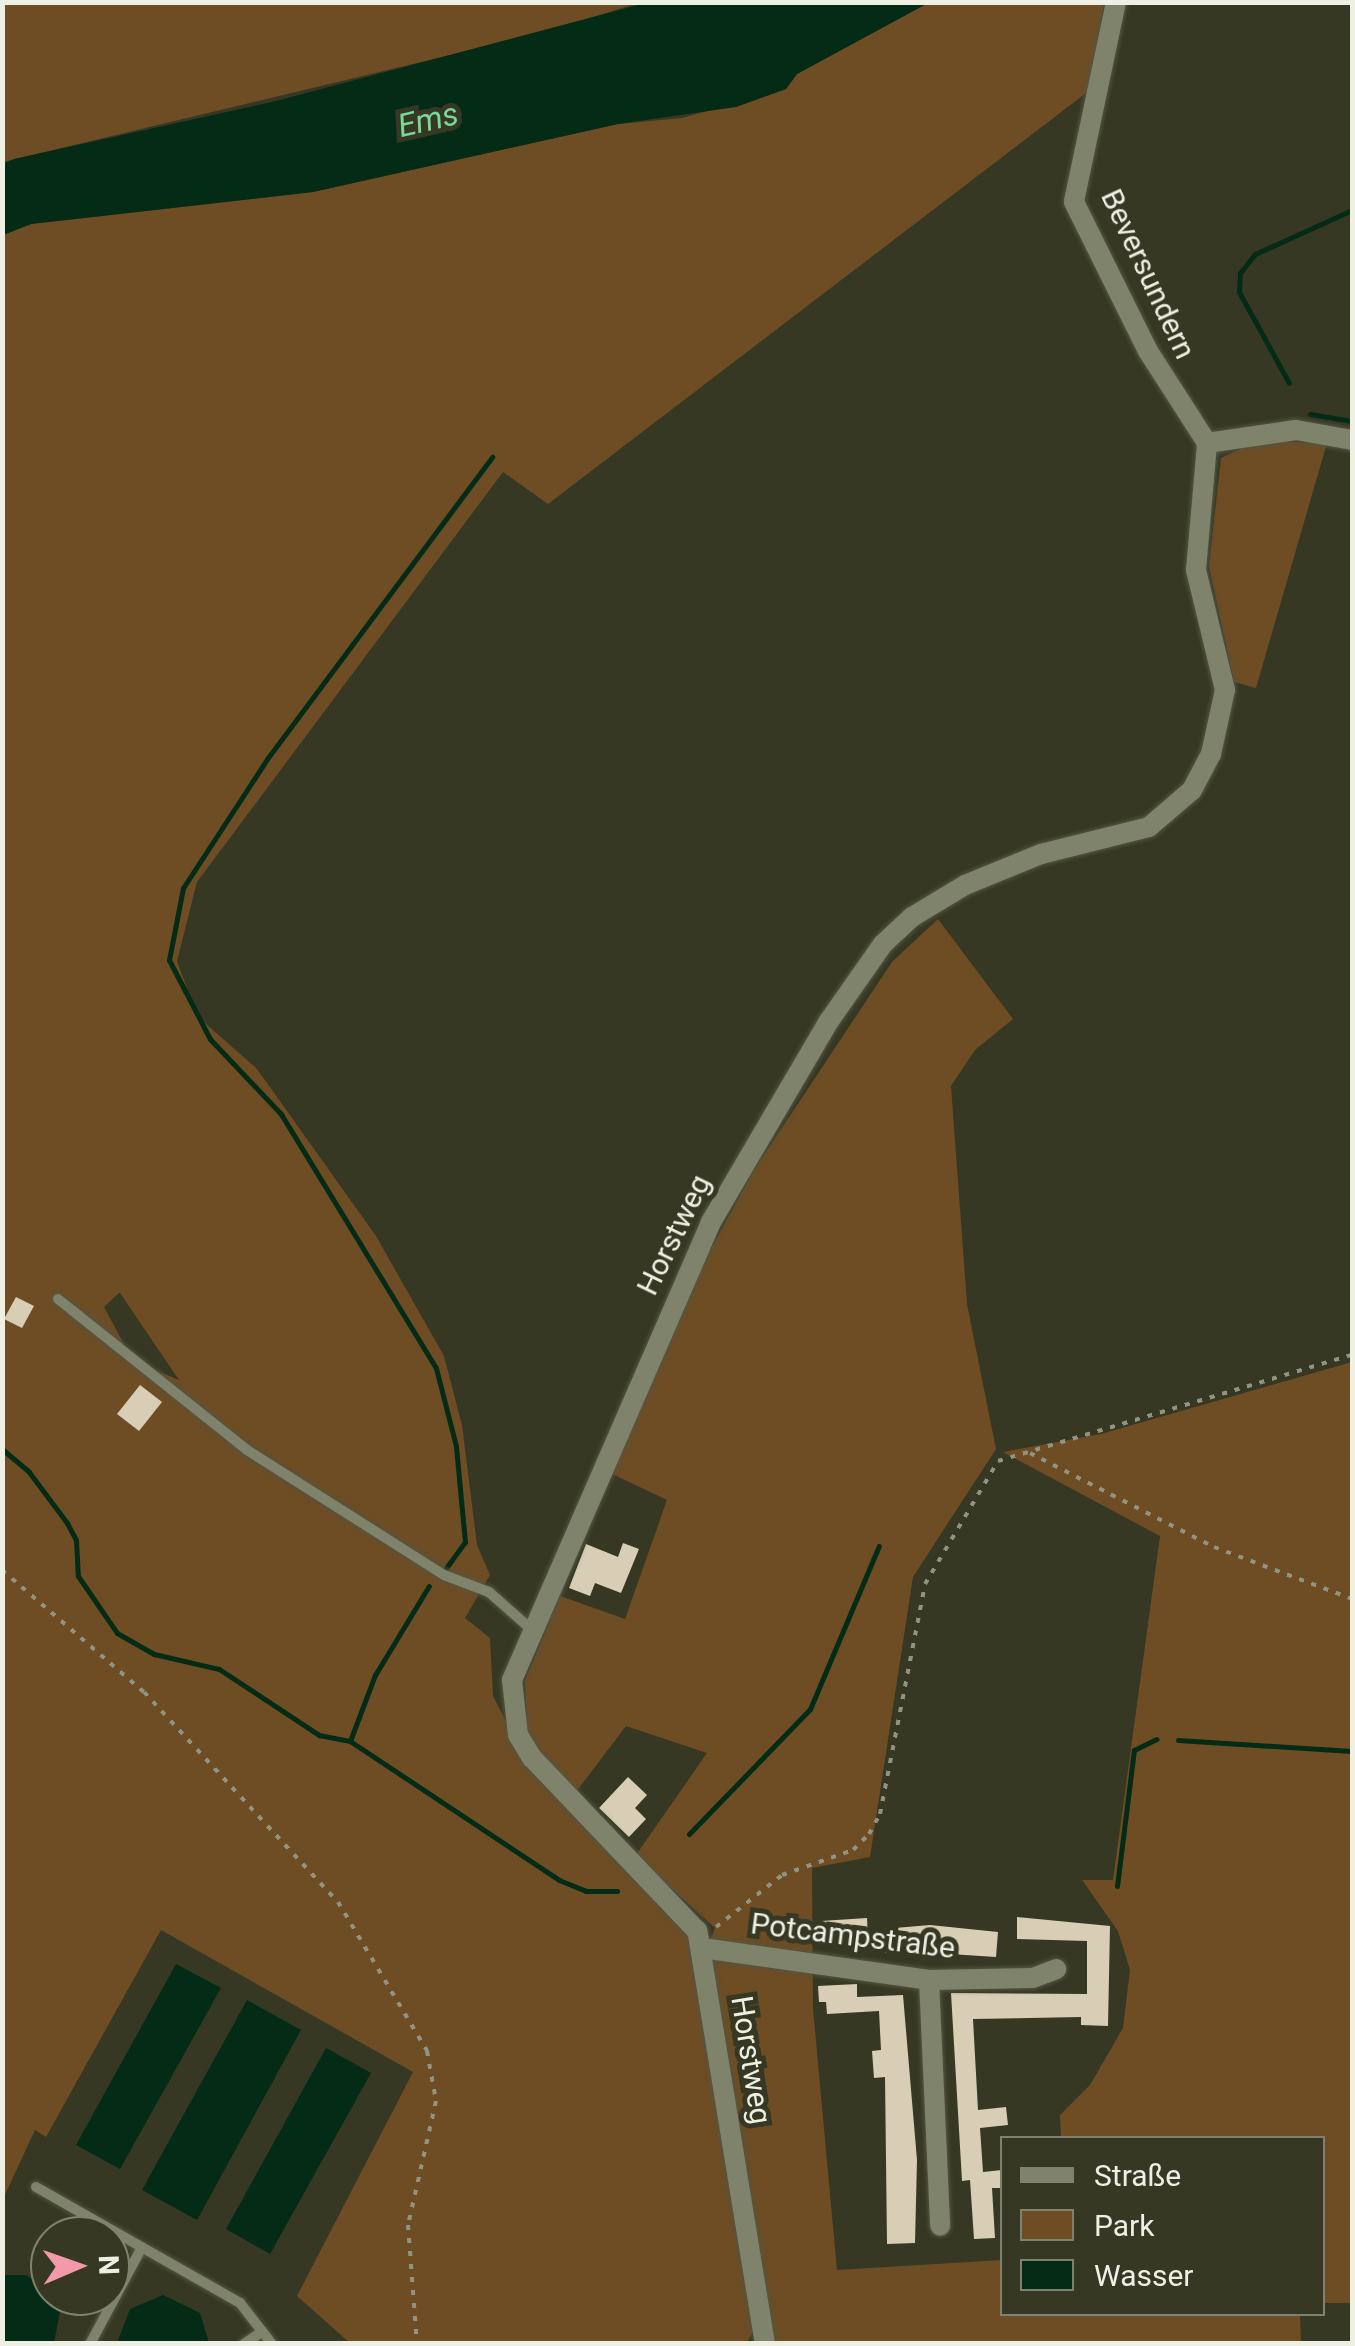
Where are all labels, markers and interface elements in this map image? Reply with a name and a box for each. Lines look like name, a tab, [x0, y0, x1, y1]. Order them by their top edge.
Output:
water label: Ems	[394, 94, 462, 146]
street label: Beversundern	[1093, 183, 1203, 365]
street label: Horstweg	[629, 1169, 719, 1301]
street label: Potcampstraße	[749, 1906, 957, 1966]
street label: Horstweg	[723, 1993, 779, 2127]
legend	[1000, 2136, 1325, 2316]
text: Straße	[1094, 2158, 1181, 2193]
text: Park	[1094, 2208, 1154, 2243]
north arrow	[30, 2216, 130, 2316]
text: N	[92, 2255, 125, 2275]
text: Wasser	[1094, 2258, 1194, 2293]

